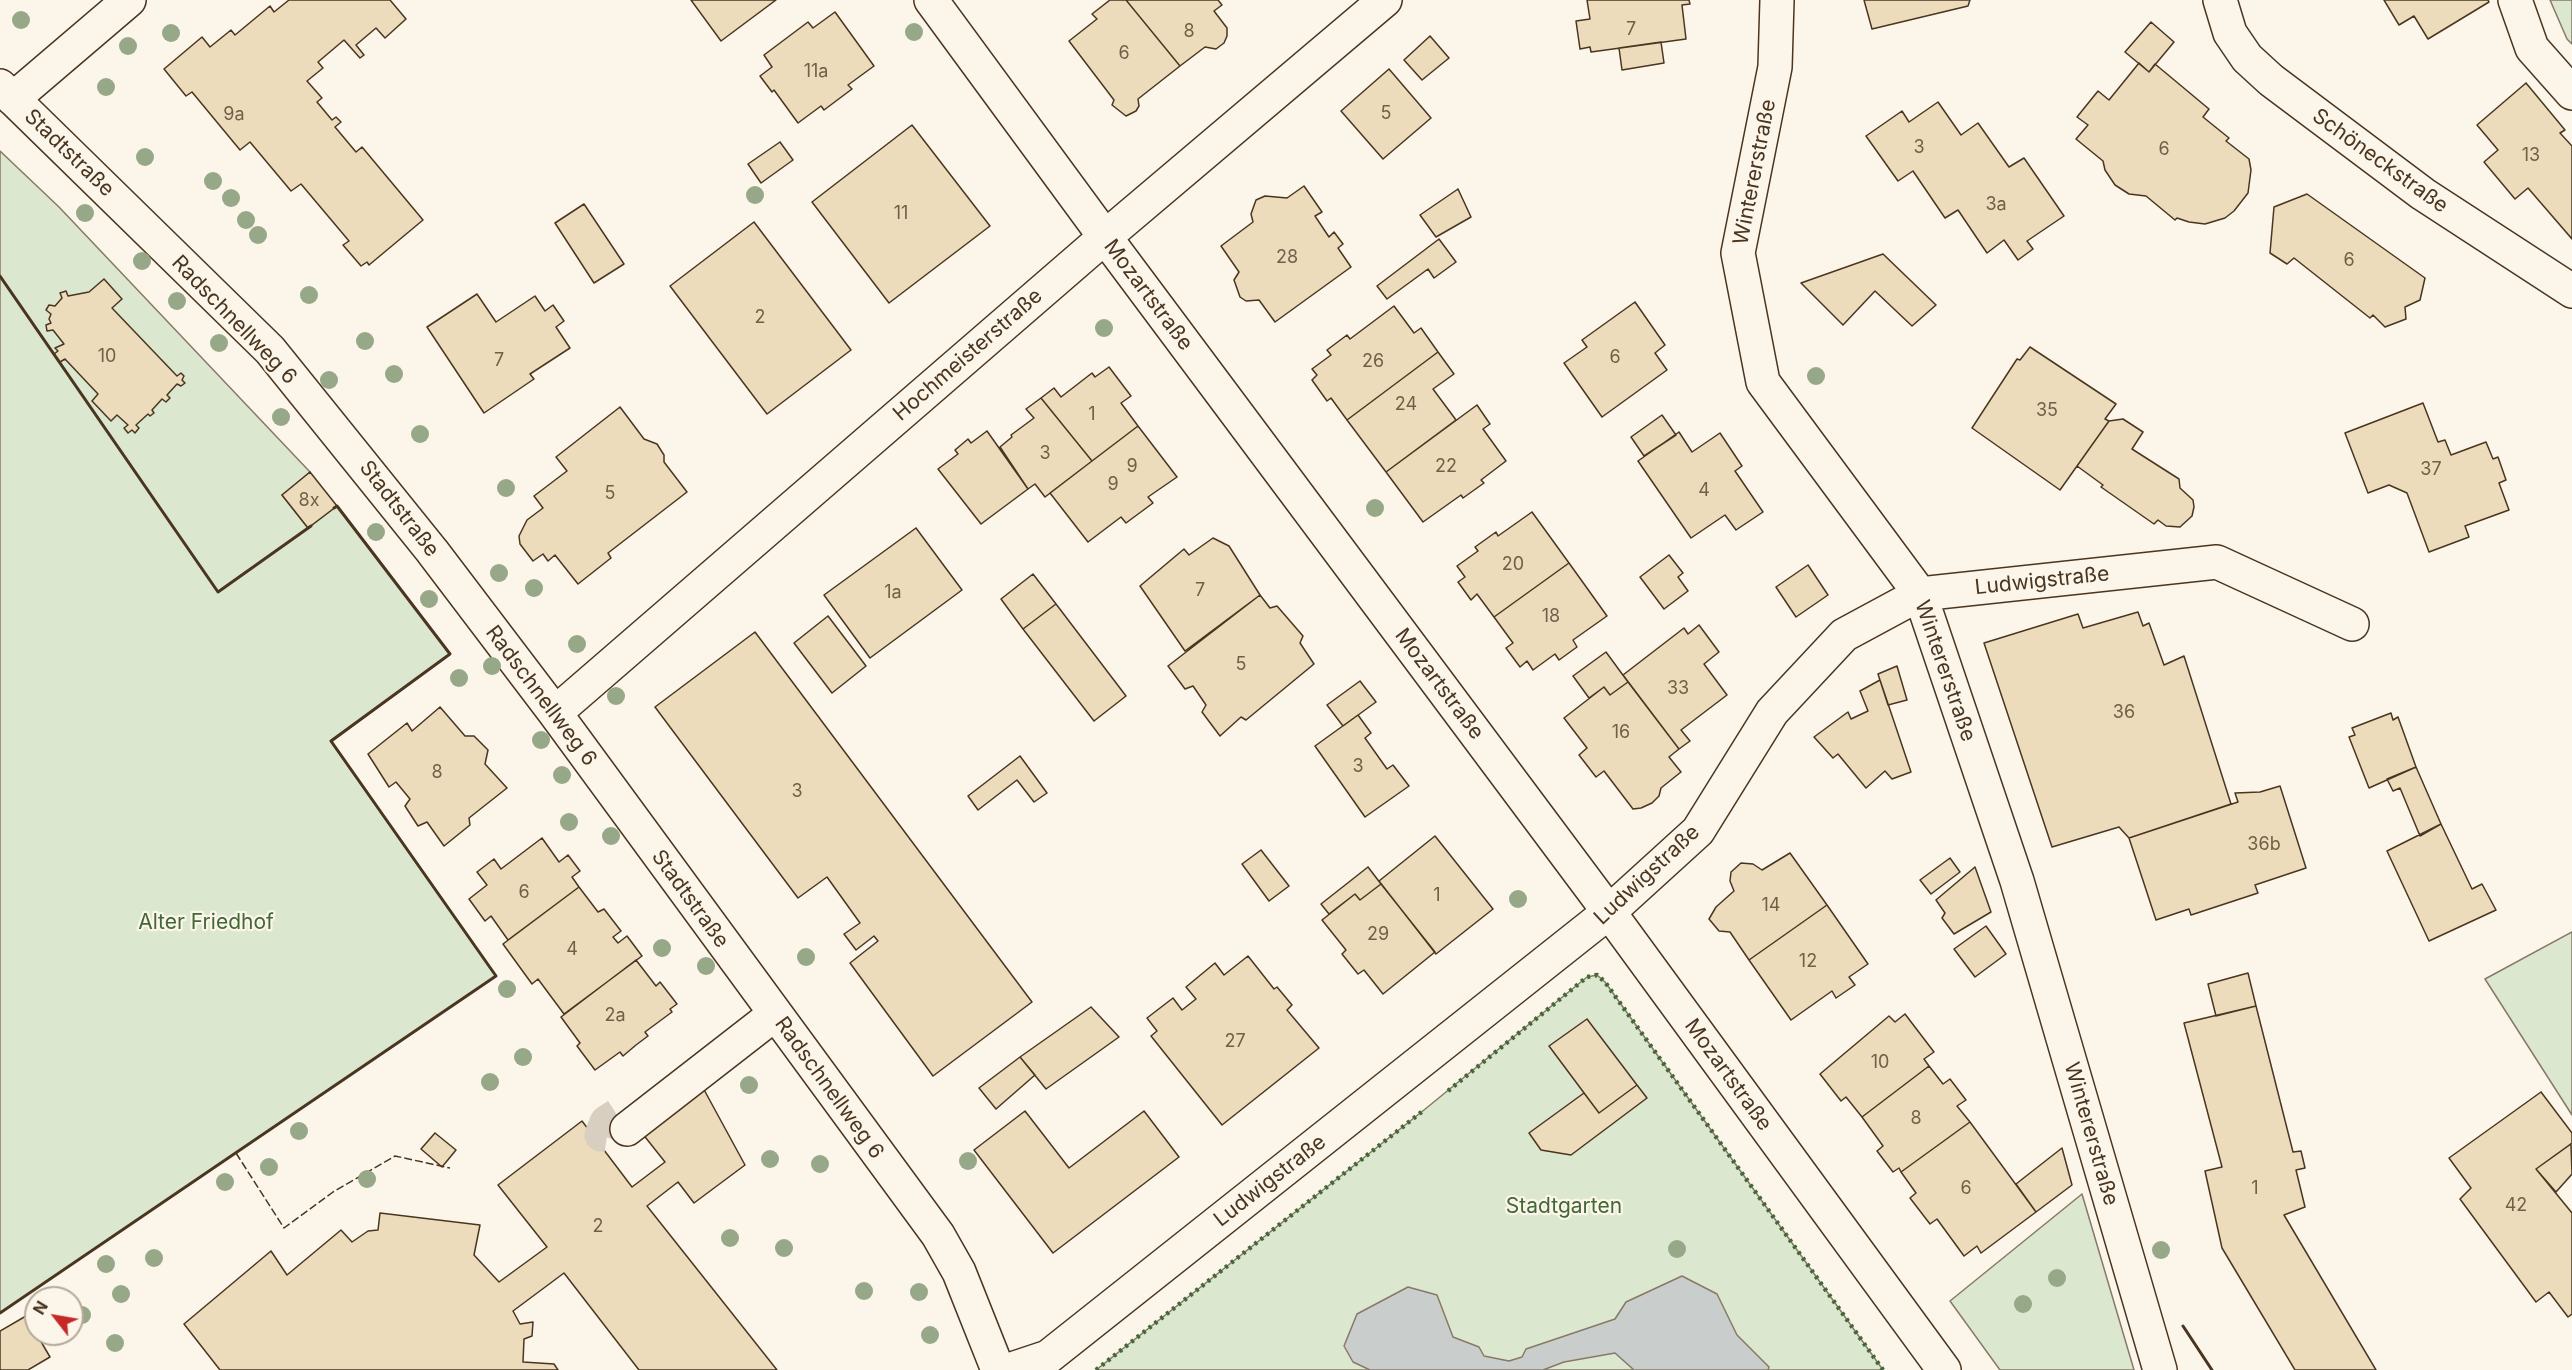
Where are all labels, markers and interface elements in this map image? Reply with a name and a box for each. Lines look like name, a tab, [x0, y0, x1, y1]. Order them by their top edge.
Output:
house number: 7	[1626, 19, 1636, 41]
house number: 8	[1183, 21, 1195, 43]
house number: 6	[1118, 43, 1130, 65]
house number: 11a	[804, 61, 828, 83]
street label: Wintererstraße	[1729, 97, 1781, 247]
house number: 5	[1381, 103, 1391, 125]
street label: Schöneckstraße	[2307, 103, 2453, 219]
street label: Stadtstraße	[19, 104, 119, 202]
house number: 9a	[223, 104, 245, 126]
house number: 3	[1913, 137, 1925, 159]
house number: 6	[2158, 139, 2170, 161]
house number: 13	[2522, 145, 2540, 167]
house number: 3a	[1985, 194, 2007, 216]
house number: 11	[894, 203, 908, 225]
street label: Mozartstraße	[1098, 235, 1198, 355]
house number: 28	[1276, 247, 1298, 269]
street label: Radschnellweg 6	[166, 250, 302, 390]
house number: 6	[2343, 250, 2355, 272]
street label: Hochmeisterstraße	[888, 283, 1048, 427]
house number: 2	[755, 307, 765, 329]
house number: 10	[98, 346, 116, 368]
house number: 6	[1609, 347, 1621, 369]
house number: 7	[494, 350, 504, 372]
house number: 26	[1362, 351, 1384, 373]
house number: 24	[1395, 394, 1417, 416]
house number: 35	[2036, 400, 2058, 422]
house number: 1	[1088, 404, 1096, 426]
house number: 3	[1039, 443, 1051, 465]
street label: Stadtstraße	[354, 456, 444, 562]
house number: 9	[1126, 456, 1138, 478]
house number: 22	[1435, 456, 1457, 478]
house number: 37	[2420, 459, 2442, 481]
house number: 9	[1107, 474, 1119, 496]
house number: 4	[1698, 480, 1710, 502]
house number: 5	[605, 483, 615, 505]
house number: 8x	[299, 490, 319, 512]
house number: 20	[1502, 554, 1524, 576]
street label: Ludwigstraße	[1973, 561, 2111, 601]
house number: 7	[1195, 580, 1205, 602]
house number: 1a	[884, 582, 902, 604]
street label: Wintererstraße	[1909, 597, 1981, 745]
house number: 18	[1542, 606, 1560, 628]
street label: Radschnellweg 6	[480, 621, 602, 771]
street label: Mozartstraße	[1389, 624, 1489, 744]
house number: 5	[1236, 654, 1246, 676]
house number: 33	[1667, 678, 1689, 700]
house number: 36	[2113, 702, 2135, 724]
house number: 16	[1612, 722, 1630, 744]
house number: 3	[1352, 756, 1364, 778]
house number: 8	[431, 762, 443, 784]
house number: 3	[791, 781, 803, 803]
street label: Ludwigstraße	[1589, 820, 1705, 930]
house number: 36b	[2247, 834, 2281, 856]
street label: Stadtstraße	[646, 845, 734, 953]
house number: 6	[518, 882, 530, 904]
house number: 1	[1433, 885, 1441, 907]
house number: 14	[1762, 895, 1780, 917]
park label: Alter Friedhof	[138, 910, 274, 936]
house number: 29	[1367, 924, 1389, 946]
house number: 4	[566, 939, 578, 961]
house number: 12	[1799, 951, 1817, 973]
house number: 2a	[604, 1005, 626, 1027]
street label: Radschnellweg 6	[769, 1012, 889, 1164]
street label: Mozartstraße	[1679, 1014, 1777, 1136]
house number: 27	[1224, 1031, 1246, 1053]
house number: 10	[1871, 1052, 1889, 1074]
street label: Wintererstraße	[2059, 1060, 2123, 1208]
house number: 8	[1910, 1108, 1922, 1130]
street label: Ludwigstraße	[1209, 1129, 1331, 1233]
house number: 6	[1960, 1178, 1972, 1200]
house number: 1	[2251, 1178, 2259, 1200]
park label: Stadtgarten	[1506, 1194, 1622, 1220]
house number: 42	[2505, 1195, 2527, 1217]
house number: 2	[593, 1216, 603, 1238]
north arrow	[24, 1286, 84, 1346]
text: N	[29, 1297, 52, 1318]

